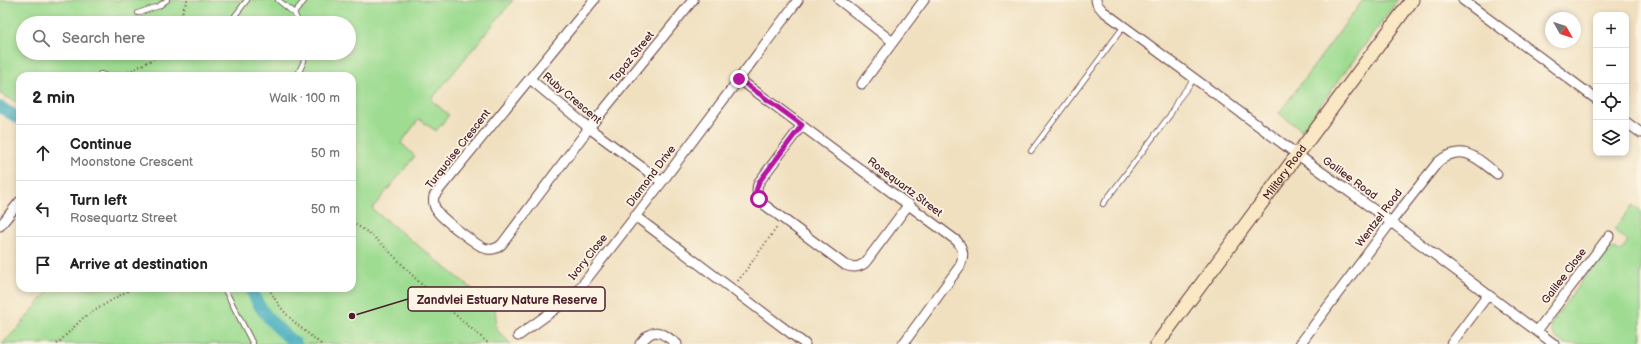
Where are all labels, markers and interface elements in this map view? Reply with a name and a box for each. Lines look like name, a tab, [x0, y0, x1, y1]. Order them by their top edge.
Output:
north arrow	[1545, 12, 1581, 48]
map controls	[1593, 12, 1629, 156]
button: +	[1593, 12, 1629, 48]
search box	[16, 16, 356, 60]
icon: search	[30, 27, 52, 49]
street label: Topaz Street	[607, 28, 657, 85]
text: Search here	[62, 29, 145, 48]
button: −	[1593, 48, 1629, 84]
street label: Ruby Crescent	[540, 70, 605, 127]
route end	[730, 70, 748, 88]
button: locate	[1593, 84, 1629, 120]
text: 2 min	[32, 88, 75, 108]
text: Walk · 100 m	[269, 90, 340, 106]
street label: Turquoise Crescent	[423, 106, 494, 191]
button: layers	[1593, 120, 1629, 156]
text: Continue	[70, 135, 132, 154]
icon: ahead	[32, 142, 54, 164]
street label: Diamond Drive	[624, 142, 679, 209]
street label: Military Road	[1260, 142, 1309, 202]
text: 50 m	[311, 145, 340, 161]
text: Moonstone Crescent	[70, 154, 193, 170]
street label: Galilee Road	[1320, 154, 1380, 202]
street label: Rosequartz Street	[865, 155, 946, 220]
street label: Wentzel Road	[1353, 186, 1405, 250]
route start	[750, 190, 768, 208]
text: Turn left	[70, 191, 127, 210]
icon: left	[32, 198, 54, 220]
text: 50 m	[311, 201, 340, 217]
text: Rosequartz Street	[70, 210, 177, 226]
street label: Ivory Close	[566, 231, 610, 283]
street label: Galilee Close	[1539, 245, 1589, 306]
icon: arrive	[32, 254, 54, 276]
text: Arrive at destination	[70, 255, 208, 274]
callout: Zandvlei Estuary Nature Reserve	[408, 287, 605, 311]
text: Zandvlei Estuary Nature Reserve	[417, 293, 597, 308]

